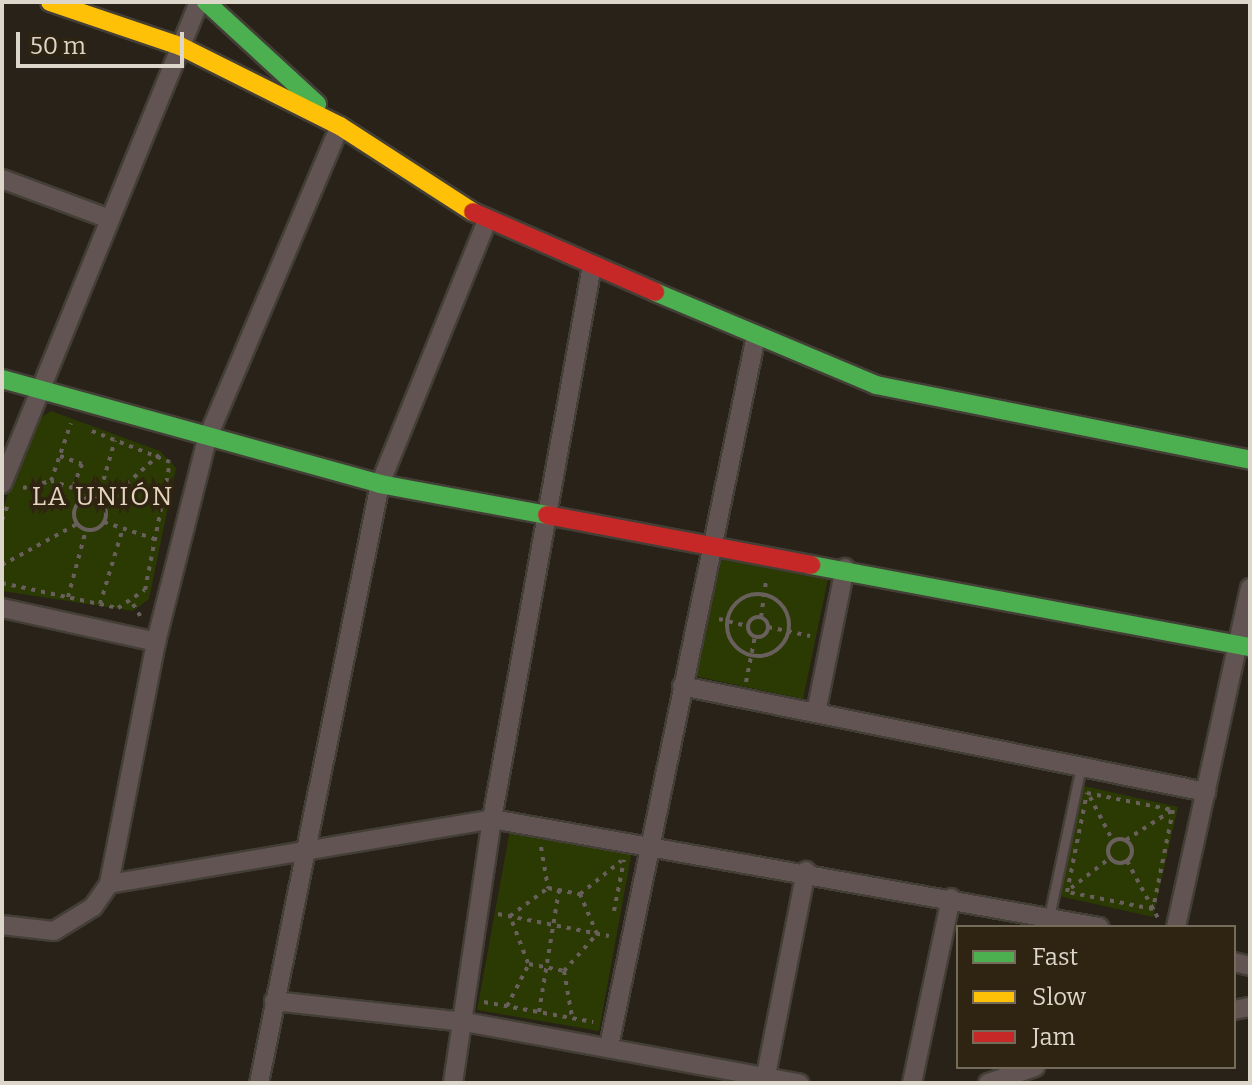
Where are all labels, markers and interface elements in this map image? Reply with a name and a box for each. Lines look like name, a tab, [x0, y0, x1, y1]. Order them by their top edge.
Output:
scale bar	[20, 16, 188, 66]
text: 50 m	[30, 32, 86, 60]
district label: LA UNIÓN	[32, 481, 174, 513]
legend	[956, 925, 1236, 1069]
text: Fast	[1032, 943, 1078, 971]
text: Slow	[1032, 983, 1086, 1011]
text: Jam	[1032, 1023, 1075, 1051]

